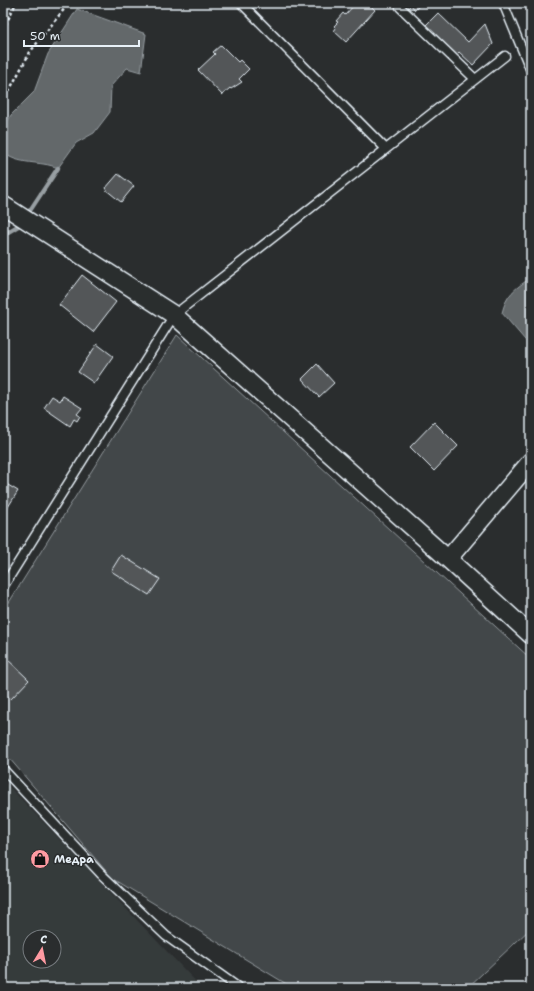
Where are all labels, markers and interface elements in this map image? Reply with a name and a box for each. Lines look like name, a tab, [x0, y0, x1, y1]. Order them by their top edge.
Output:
scale bar	[24, 22, 139, 48]
text: 50 m	[30, 28, 60, 44]
shop icon: Медра	[29, 848, 51, 870]
place label: Медра	[54, 852, 94, 867]
north arrow	[22, 929, 62, 969]
text: С	[39, 932, 49, 948]

